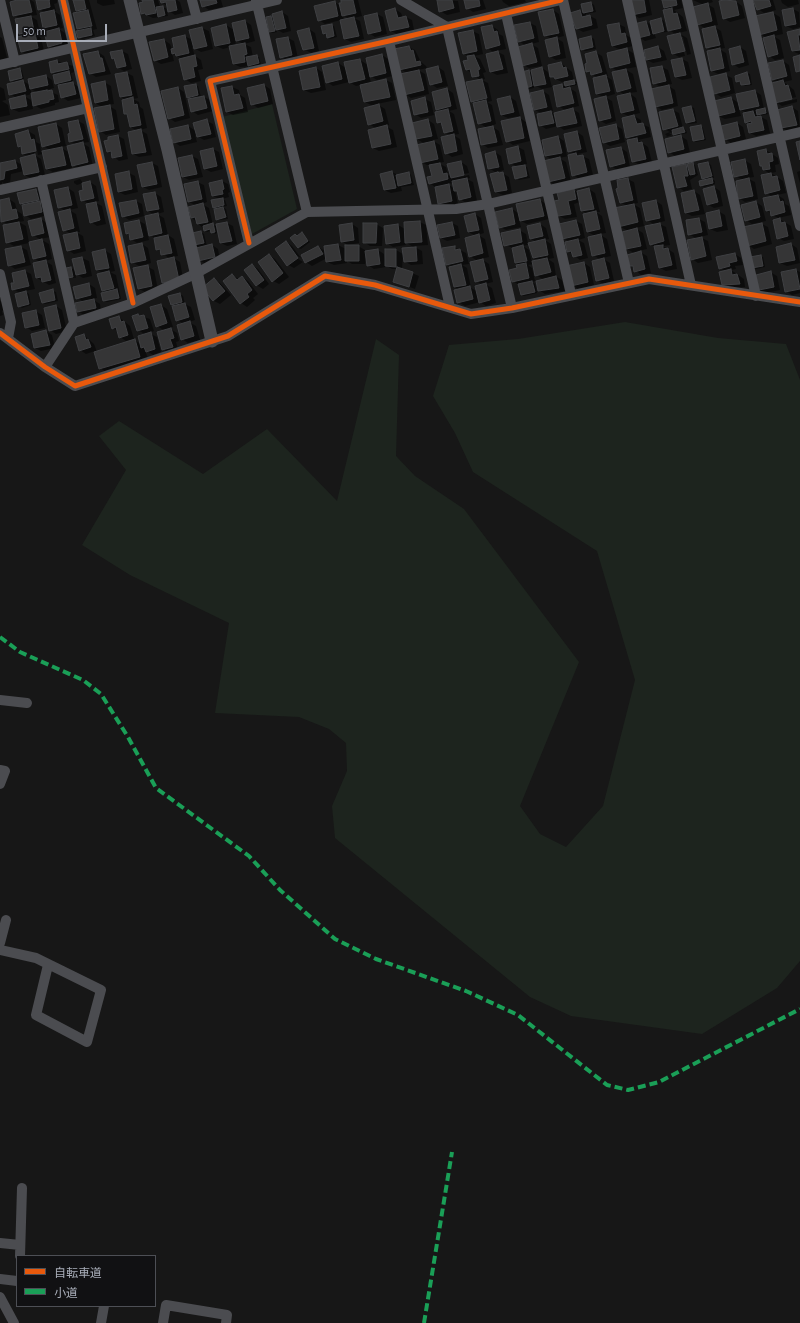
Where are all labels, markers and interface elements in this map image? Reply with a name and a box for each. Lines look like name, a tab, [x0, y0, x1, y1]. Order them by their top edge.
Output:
scale bar	[18, 16, 109, 42]
text: 50 m	[23, 25, 46, 37]
legend	[16, 1255, 156, 1307]
text: 自転車道	[54, 1267, 102, 1279]
text: 小道	[54, 1287, 78, 1299]

